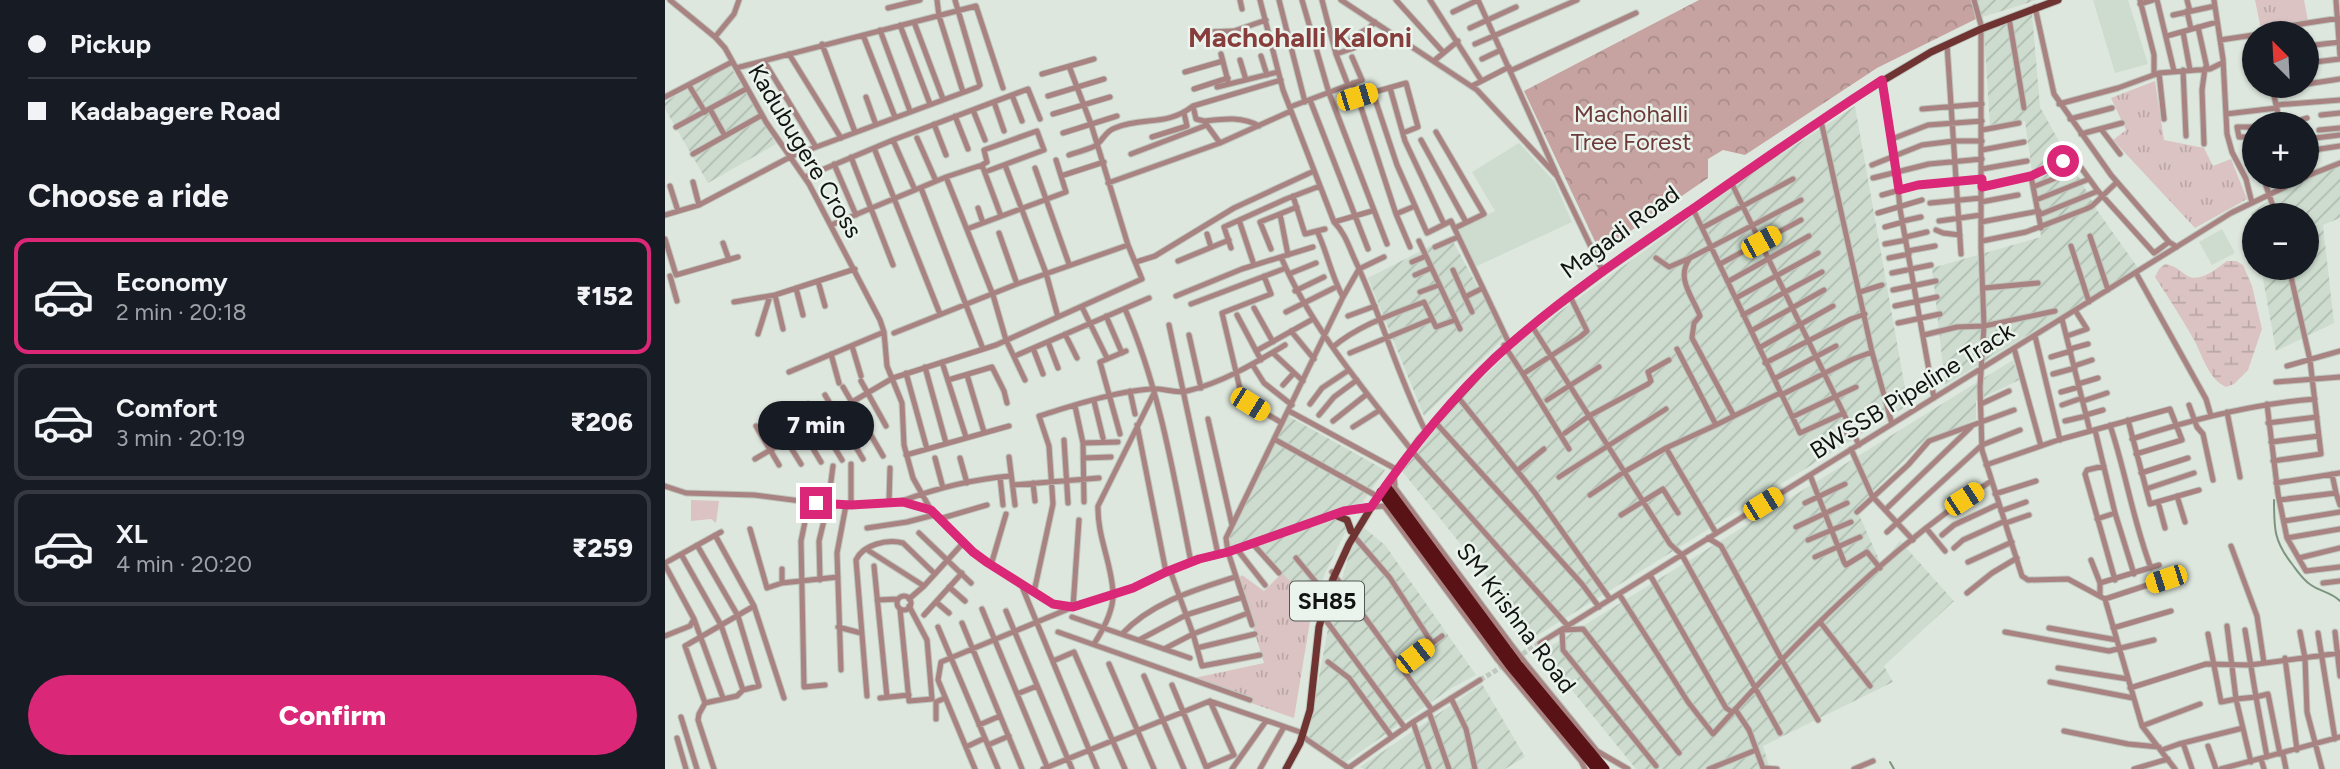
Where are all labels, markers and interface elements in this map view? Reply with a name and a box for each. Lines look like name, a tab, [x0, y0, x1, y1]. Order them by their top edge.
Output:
district label: Machohalli Kaloni	[1188, 20, 1412, 54]
north arrow	[2242, 21, 2319, 98]
map controls	[2242, 21, 2319, 280]
text: Pickup	[70, 28, 151, 60]
street label: Kadubugere Cross	[742, 59, 869, 243]
car	[1334, 81, 1381, 113]
text: Kadabagere Road	[70, 95, 281, 127]
park label: Machohalli Tree Forest	[1571, 99, 1691, 156]
button: +	[2242, 112, 2319, 189]
route start	[2047, 145, 2079, 177]
text: Choose a ride	[28, 177, 229, 215]
street label: Magadi Road	[1555, 179, 1685, 284]
button: −	[2242, 203, 2319, 280]
car	[1738, 223, 1785, 261]
icon: car	[32, 265, 95, 328]
text: Economy	[116, 266, 228, 298]
text: ₹152	[576, 280, 633, 312]
text: 2 min · 20:18	[116, 298, 247, 326]
street label: BWSSB Pipeline Track	[1804, 316, 2019, 465]
car	[1227, 384, 1274, 424]
icon: car	[32, 391, 95, 454]
text: Comfort	[116, 392, 218, 424]
callout: 7 min	[758, 402, 874, 450]
text: ₹206	[570, 406, 633, 438]
text: 7 min	[787, 411, 845, 439]
text: 3 min · 20:19	[116, 424, 245, 452]
car	[1941, 479, 1988, 519]
car	[1740, 484, 1787, 524]
route end	[800, 487, 832, 519]
icon: car	[32, 517, 95, 580]
text: XL	[116, 518, 148, 550]
text: ₹259	[572, 532, 633, 564]
street label: SM Krishna Road	[1450, 537, 1582, 699]
text: 4 min · 20:20	[116, 550, 252, 578]
car	[2143, 563, 2190, 595]
road number: SH85	[1290, 582, 1364, 621]
car	[1392, 635, 1439, 677]
button: Confirm	[28, 675, 637, 755]

